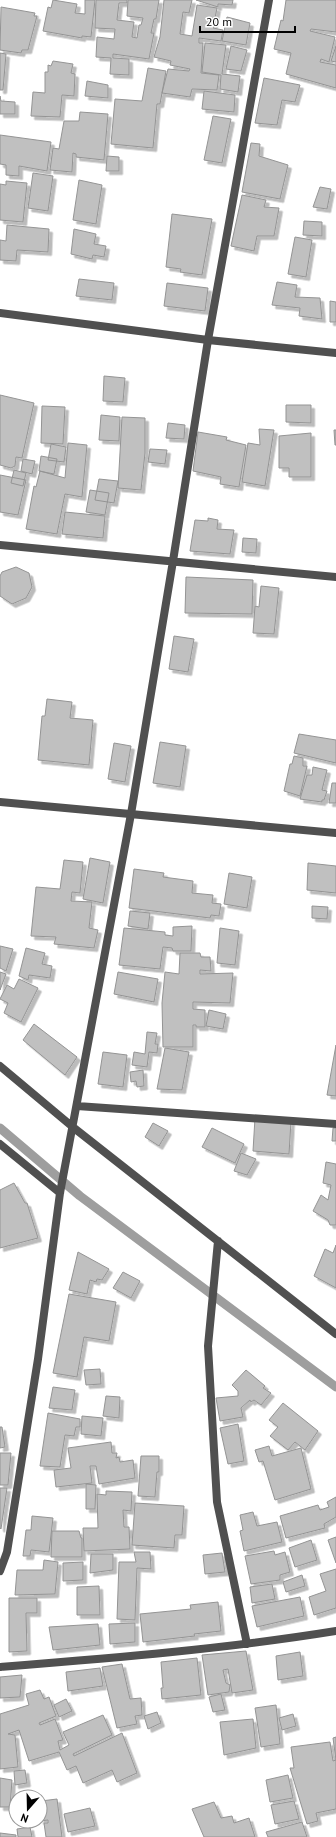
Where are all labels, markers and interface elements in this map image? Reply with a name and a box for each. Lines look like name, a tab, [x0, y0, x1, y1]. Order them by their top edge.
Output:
scale bar	[200, 8, 295, 34]
text: 20 m	[206, 14, 232, 29]
north arrow	[8, 1789, 48, 1829]
text: N	[19, 1811, 30, 1826]

